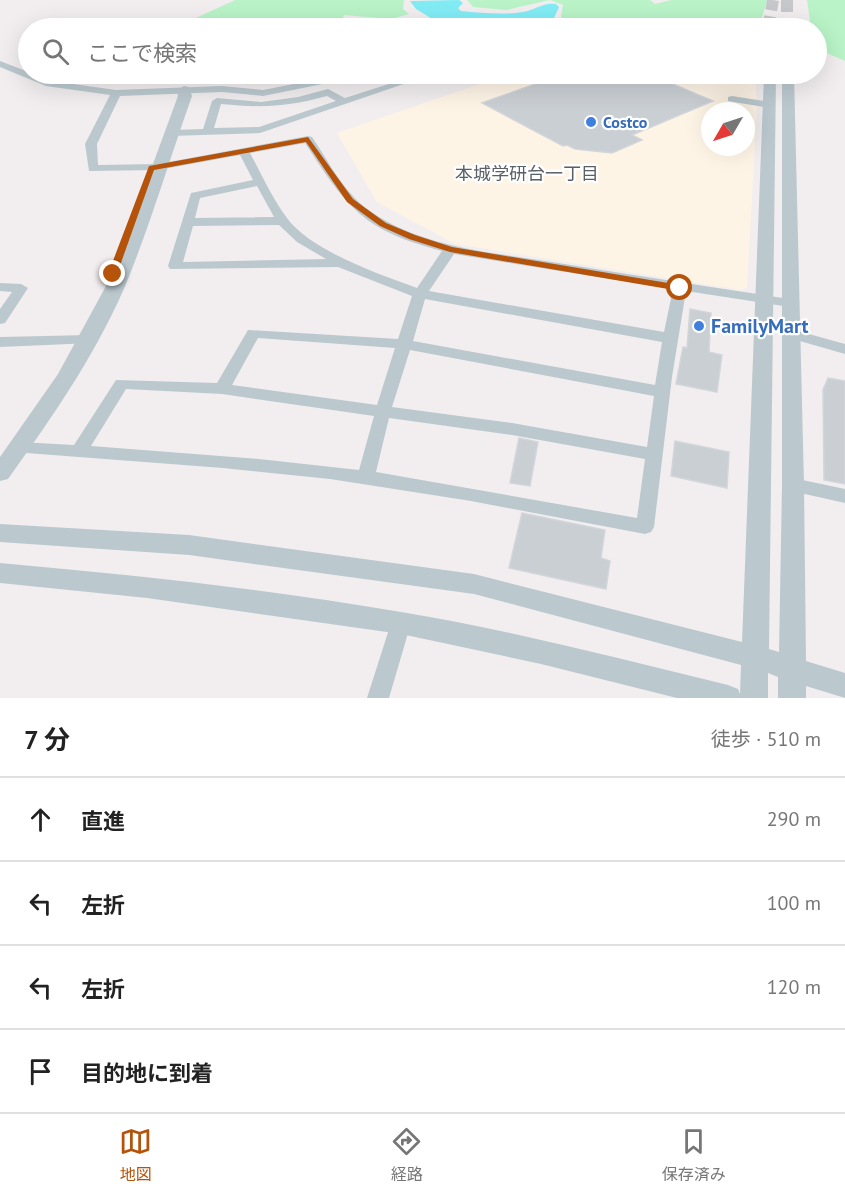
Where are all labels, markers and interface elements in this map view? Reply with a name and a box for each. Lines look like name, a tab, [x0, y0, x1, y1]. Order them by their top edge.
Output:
search box	[18, 18, 827, 84]
icon: search	[39, 35, 72, 68]
text: ここで検索	[87, 39, 197, 67]
north arrow	[701, 102, 755, 156]
place label: Costco	[603, 112, 648, 132]
marker: Costco	[584, 115, 598, 129]
district label: 本城学研台一丁目	[455, 162, 599, 185]
route end	[99, 260, 125, 286]
route start	[666, 274, 692, 300]
place label: FamilyMart	[711, 313, 809, 339]
marker: FamilyMart	[692, 319, 706, 333]
text: 7 分	[24, 723, 70, 756]
text: 徒歩 · 510 m	[711, 726, 821, 752]
icon: ahead	[24, 803, 57, 836]
text: 290 m	[767, 806, 821, 832]
text: 直進	[81, 807, 125, 835]
icon: left	[24, 887, 57, 920]
text: 100 m	[767, 890, 821, 916]
text: 左折	[81, 891, 125, 919]
icon: left	[24, 971, 57, 1004]
text: 120 m	[767, 974, 821, 1000]
text: 左折	[81, 975, 125, 1003]
icon: arrive	[24, 1055, 57, 1088]
text: 目的地に到着	[81, 1059, 213, 1087]
tab: 地図	[119, 1125, 152, 1185]
tab: 経路	[390, 1125, 423, 1185]
tab: 保存済み	[662, 1125, 726, 1185]

